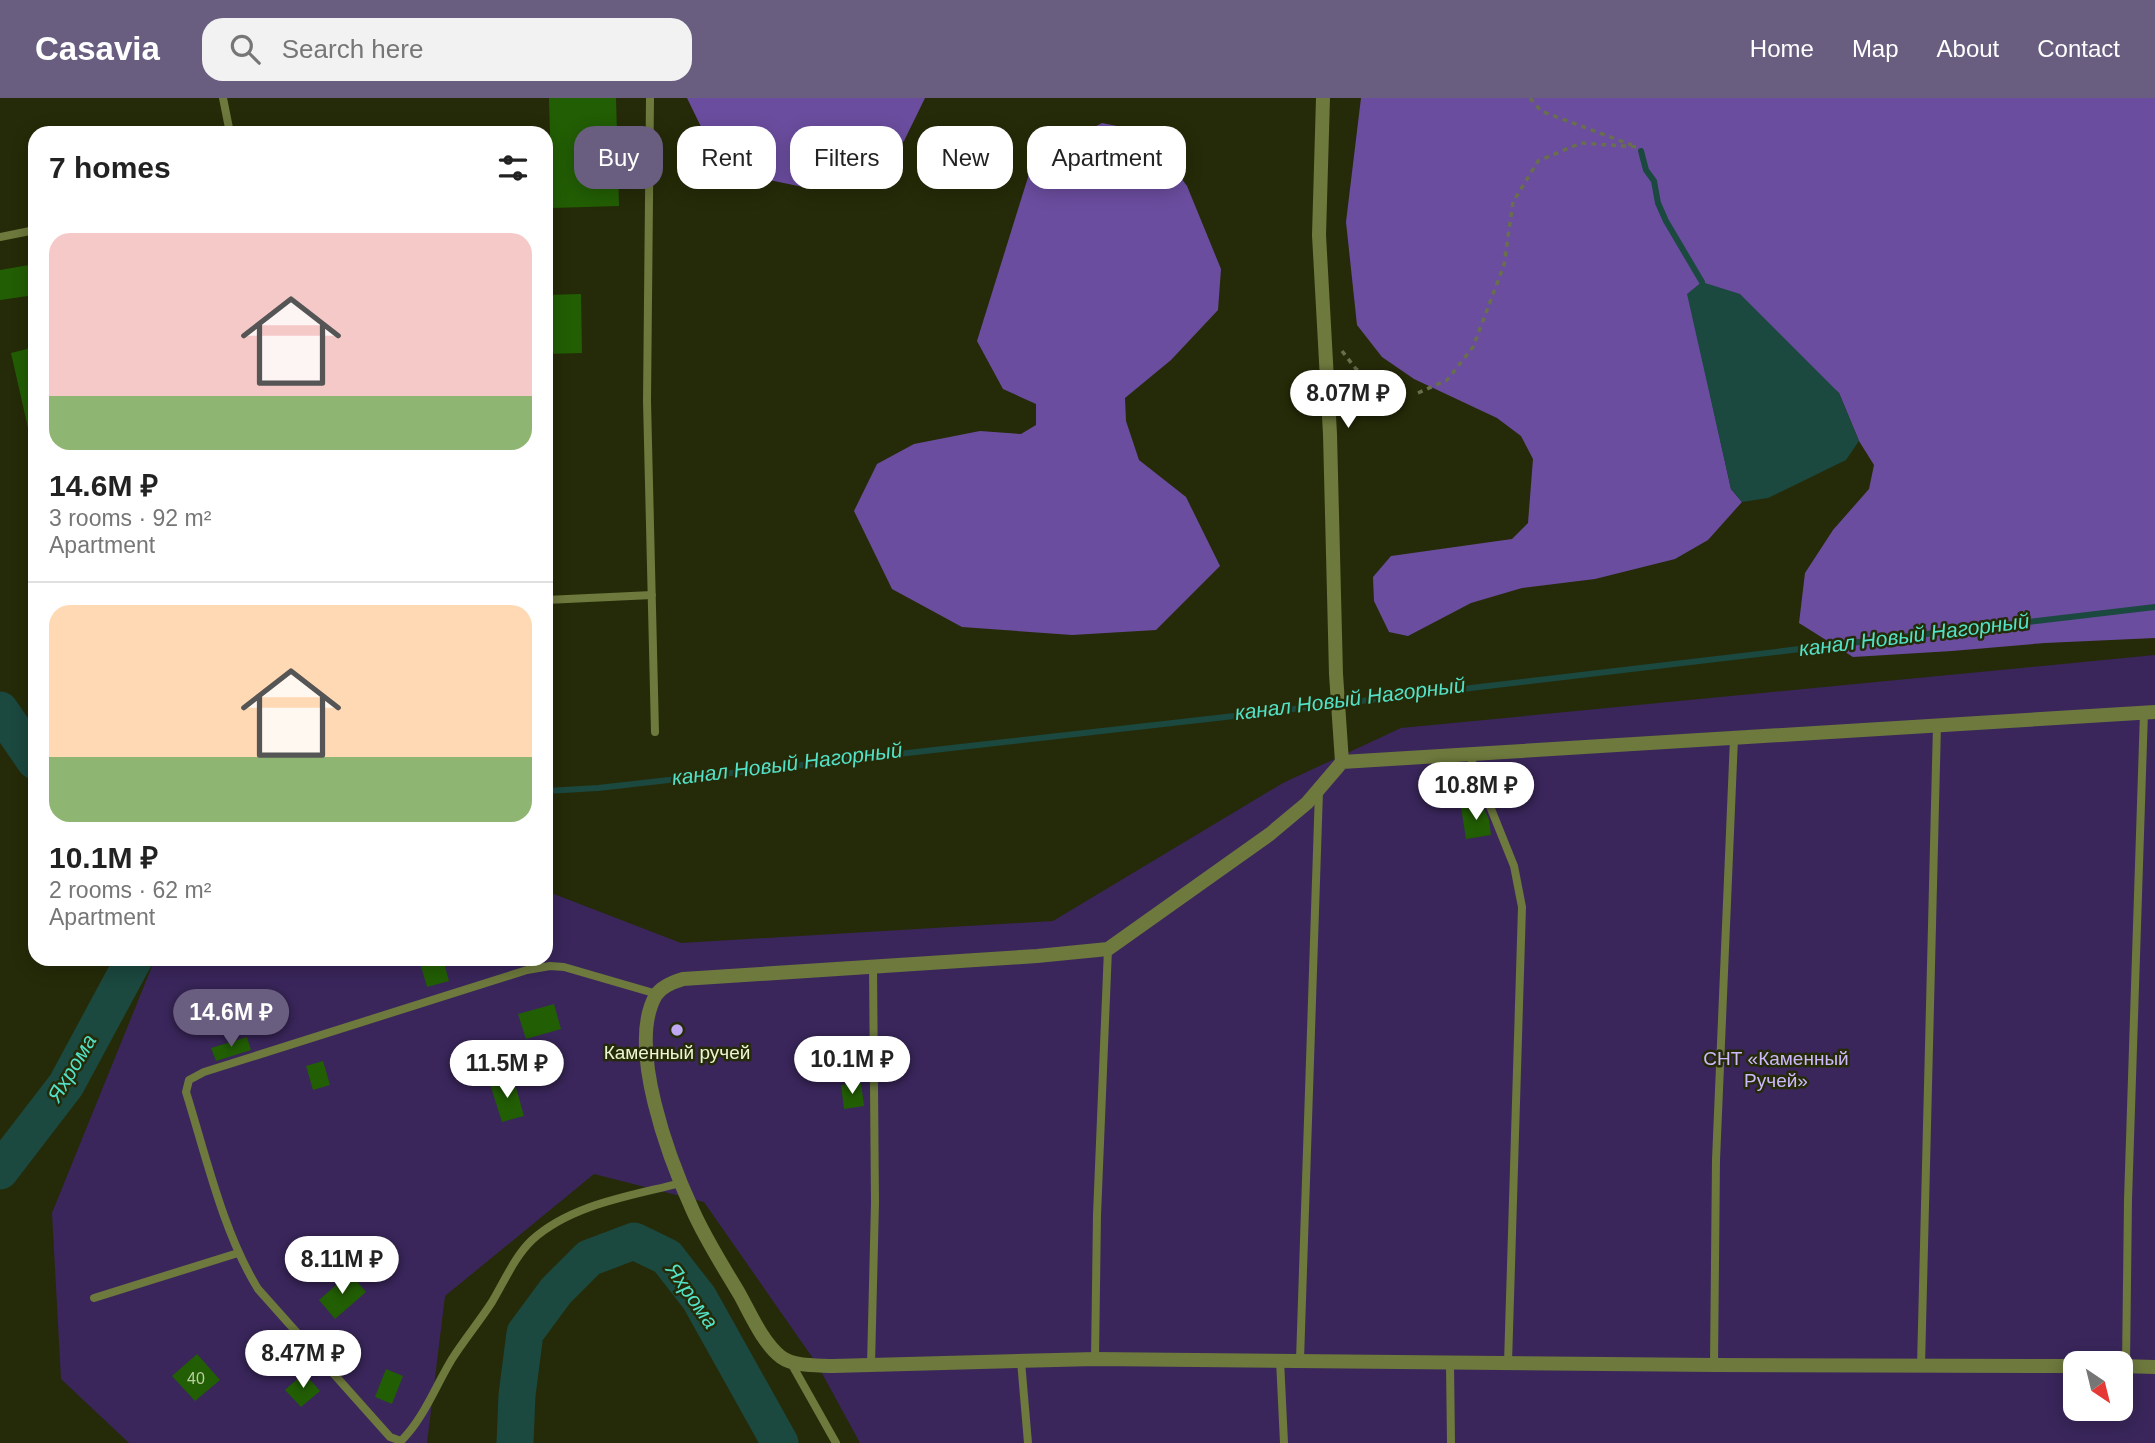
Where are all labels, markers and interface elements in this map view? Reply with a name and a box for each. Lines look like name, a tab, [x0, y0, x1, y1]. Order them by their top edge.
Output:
search box	[202, 18, 692, 81]
text: Casavia	[35, 30, 160, 67]
icon: search	[226, 30, 264, 68]
text: Search here	[282, 34, 423, 64]
text: Home	[1750, 35, 1814, 62]
text: Map	[1852, 35, 1899, 62]
text: About	[1937, 35, 1999, 62]
text: Contact	[2037, 35, 2120, 62]
chip: Buy	[574, 126, 663, 189]
chip: Rent	[677, 126, 776, 189]
chip: Filters	[790, 126, 903, 189]
chip: New	[917, 126, 1013, 189]
chip: Apartment	[1027, 126, 1186, 189]
icon: filters	[494, 149, 532, 187]
text: 7 homes	[49, 151, 171, 184]
icon: home	[228, 278, 354, 404]
pin: 8.07M ₽	[1283, 370, 1413, 430]
text: 8.07M ₽	[1306, 380, 1390, 406]
text: 14.6M ₽	[49, 469, 158, 502]
text: 3 rooms · 92 m²	[49, 505, 211, 531]
text: Apartment	[49, 532, 155, 558]
water label: канал Новый Нагорный	[1797, 609, 2031, 660]
icon: home	[228, 650, 354, 776]
water label: канал Новый Нагорный	[1233, 673, 1467, 724]
water label: канал Новый Нагорный	[670, 738, 904, 789]
pin: 10.8M ₽	[1411, 762, 1541, 822]
text: 10.8M ₽	[1434, 772, 1518, 798]
text: 10.1M ₽	[49, 841, 158, 874]
text: 2 rooms · 62 m²	[49, 877, 211, 903]
text: Apartment	[49, 904, 155, 930]
pin: 14.6M ₽	[166, 990, 296, 1049]
text: 14.6M ₽	[189, 999, 273, 1025]
marker: Каменный ручей	[669, 1022, 685, 1038]
water label: Яхрома	[42, 1030, 101, 1106]
pin: 10.1M ₽	[787, 1037, 917, 1096]
pin: 11.5M ₽	[442, 1040, 572, 1100]
place label: Каменный ручей	[604, 1042, 750, 1063]
text: 10.1M ₽	[810, 1046, 894, 1072]
park label: СНТ «Каменный Ручей»	[1703, 1048, 1849, 1091]
text: 11.5M ₽	[466, 1050, 548, 1076]
pin: 8.11M ₽	[277, 1236, 407, 1296]
text: 8.11M ₽	[301, 1246, 383, 1272]
water label: Яхрома	[661, 1258, 723, 1333]
pin: 8.47M ₽	[238, 1330, 368, 1390]
text: 8.47M ₽	[261, 1340, 345, 1366]
north arrow	[2063, 1351, 2133, 1421]
map controls	[2063, 1351, 2133, 1421]
house number: 40	[187, 1370, 205, 1387]

